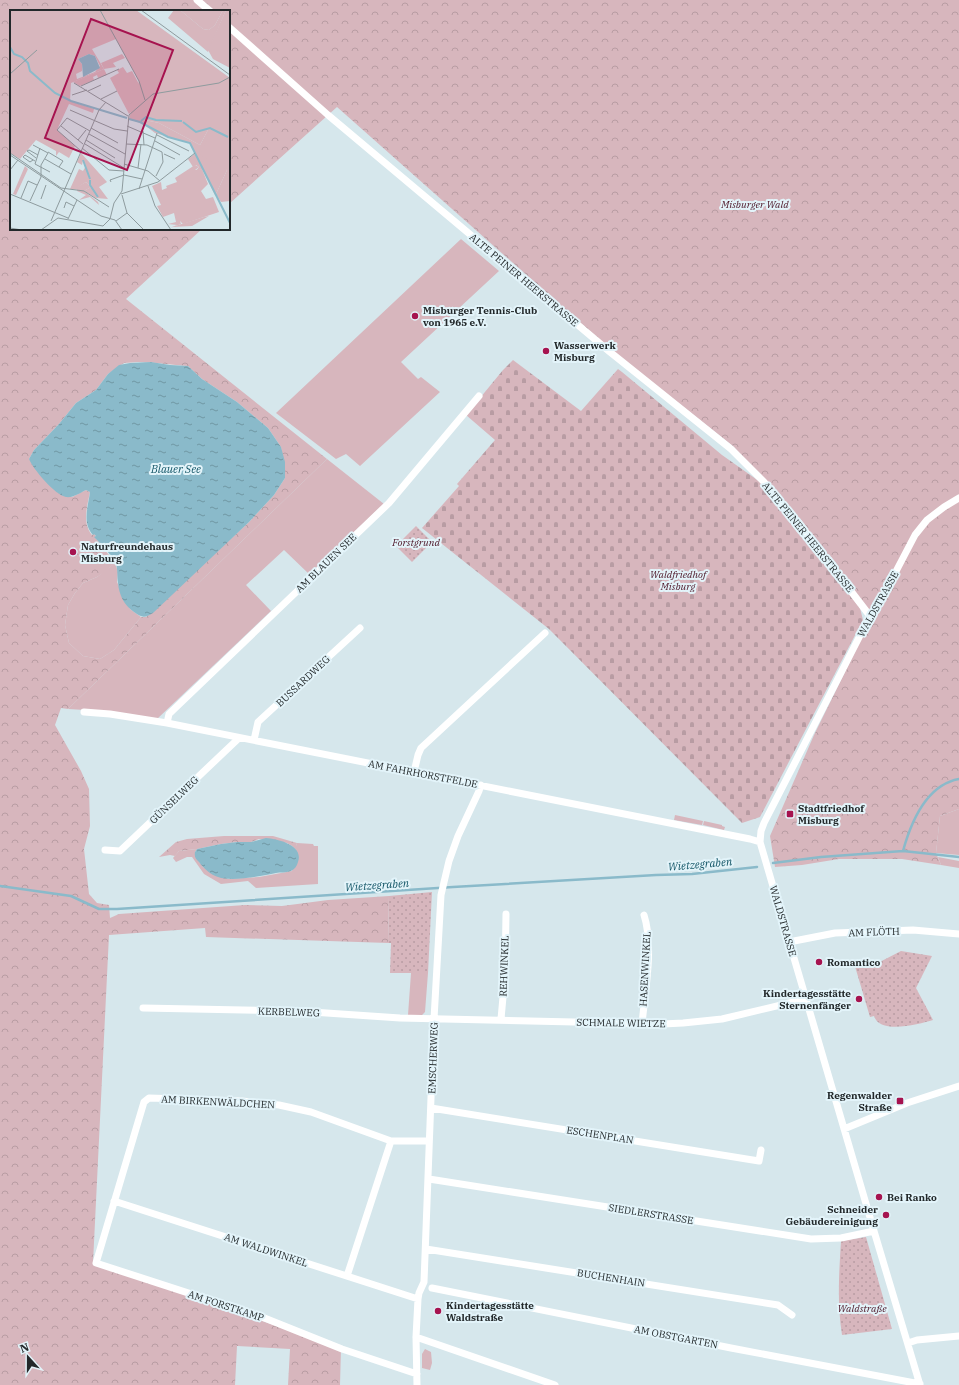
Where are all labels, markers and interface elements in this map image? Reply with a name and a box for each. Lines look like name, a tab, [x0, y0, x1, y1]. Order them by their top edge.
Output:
inset map	[10, 10, 230, 230]
park label: Misburger Wald	[720, 198, 789, 211]
street label: ALTE PEINER HEERSTRASSE	[467, 231, 581, 329]
place label: Misburger Tennis-Club von 1965 e.V.	[423, 304, 537, 329]
marker: Misburger Tennis-Club von 1965 e.V.	[410, 311, 420, 321]
place label: Wasserwerk Misburg	[554, 339, 616, 364]
marker: Wasserwerk Misburg	[541, 346, 551, 356]
water label: Blauer See	[150, 462, 201, 476]
street label: ALTE PEINER HEERSTRASSE	[759, 479, 857, 595]
street label: AM BLAUEN SEE	[293, 531, 359, 595]
park label: Forstgrund	[391, 536, 440, 549]
place label: Naturfreundehaus Misburg	[81, 540, 173, 565]
marker: Naturfreundehaus Misburg	[68, 547, 78, 557]
park label: Waldfriedhof Misburg	[650, 568, 708, 593]
street label: WALDSTRASSE	[855, 569, 901, 639]
street label: BUSSARDWEG	[273, 653, 333, 709]
street label: AM FAHRHORSTFELDE	[367, 757, 479, 791]
street label: GÜNSELWEG	[147, 773, 201, 827]
place label: Stadtfriedhof Misburg	[798, 802, 865, 827]
marker: Stadtfriedhof Misburg	[785, 809, 795, 819]
water label: Wietzegraben	[667, 854, 733, 874]
water label: Wietzegraben	[344, 876, 410, 894]
street label: WALDSTRASSE	[767, 884, 799, 958]
street label: AM FLÖTH	[848, 925, 900, 939]
street label: HASENWINKEL	[637, 931, 653, 1007]
street label: REHWINKEL	[496, 935, 512, 997]
place label: Romantico	[827, 956, 880, 969]
marker: Romantico	[814, 957, 824, 967]
place label: Kindertagesstätte Sternenfänger	[763, 987, 851, 1012]
marker: Kindertagesstätte Sternenfänger	[854, 994, 864, 1004]
street label: KERBELWEG	[258, 1004, 320, 1020]
street label: SCHMALE WIETZE	[576, 1016, 666, 1030]
street label: EMSCHERWEG	[425, 1022, 441, 1094]
place label: Regenwalder Straße	[827, 1089, 892, 1114]
street label: AM BIRKENWÄLDCHEN	[161, 1093, 275, 1111]
marker: Regenwalder Straße	[895, 1096, 905, 1106]
street label: ESCHENPLAN	[566, 1123, 635, 1147]
place label: Bei Ranko	[887, 1191, 937, 1204]
marker: Bei Ranko	[874, 1192, 884, 1202]
street label: SIEDLERSTRASSE	[608, 1201, 694, 1227]
place label: Schneider Gebäudereinigung	[785, 1203, 878, 1228]
marker: Schneider Gebäudereinigung	[881, 1210, 891, 1220]
street label: AM WALDWINKEL	[222, 1230, 310, 1270]
street label: BUCHENHAIN	[576, 1266, 646, 1290]
street label: AM FORSTKAMP	[186, 1288, 266, 1324]
place label: Kindertagesstätte Waldstraße	[446, 1299, 534, 1324]
park label: Waldstraße	[837, 1302, 887, 1315]
marker: Kindertagesstätte Waldstraße	[433, 1306, 443, 1316]
street label: AM OBSTGARTEN	[633, 1322, 719, 1352]
north arrow	[8, 1337, 48, 1377]
text: N	[18, 1339, 31, 1356]

